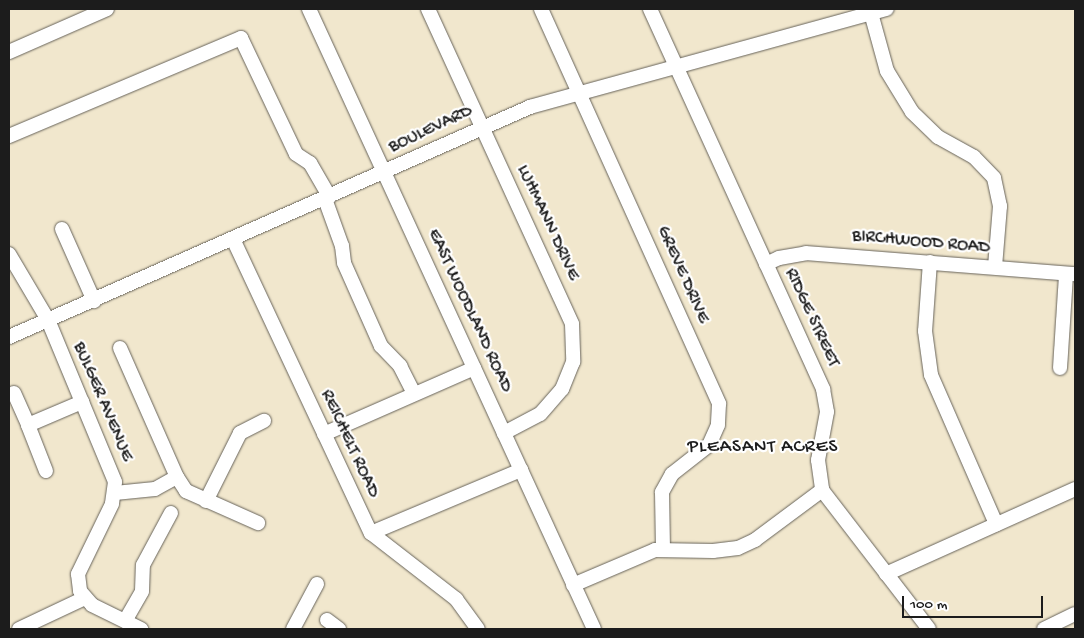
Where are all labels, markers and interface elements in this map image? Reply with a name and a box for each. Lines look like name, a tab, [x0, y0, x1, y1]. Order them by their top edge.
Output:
street label: BOULEVARD	[386, 101, 476, 159]
street label: LUHMANN DRIVE	[511, 162, 583, 284]
street label: GREVE DRIVE	[651, 223, 713, 327]
street label: EAST WOODLAND ROAD	[422, 226, 516, 396]
street label: BIRCHWOOD ROAD	[851, 226, 991, 260]
street label: RIDGE STREET	[779, 265, 843, 371]
street label: BULGER AVENUE	[67, 339, 137, 465]
street label: REICHELT ROAD	[315, 387, 383, 501]
district label: PLEASANT ACRES	[686, 437, 840, 459]
scale bar	[904, 586, 1045, 618]
text: 100 m	[910, 596, 947, 614]

